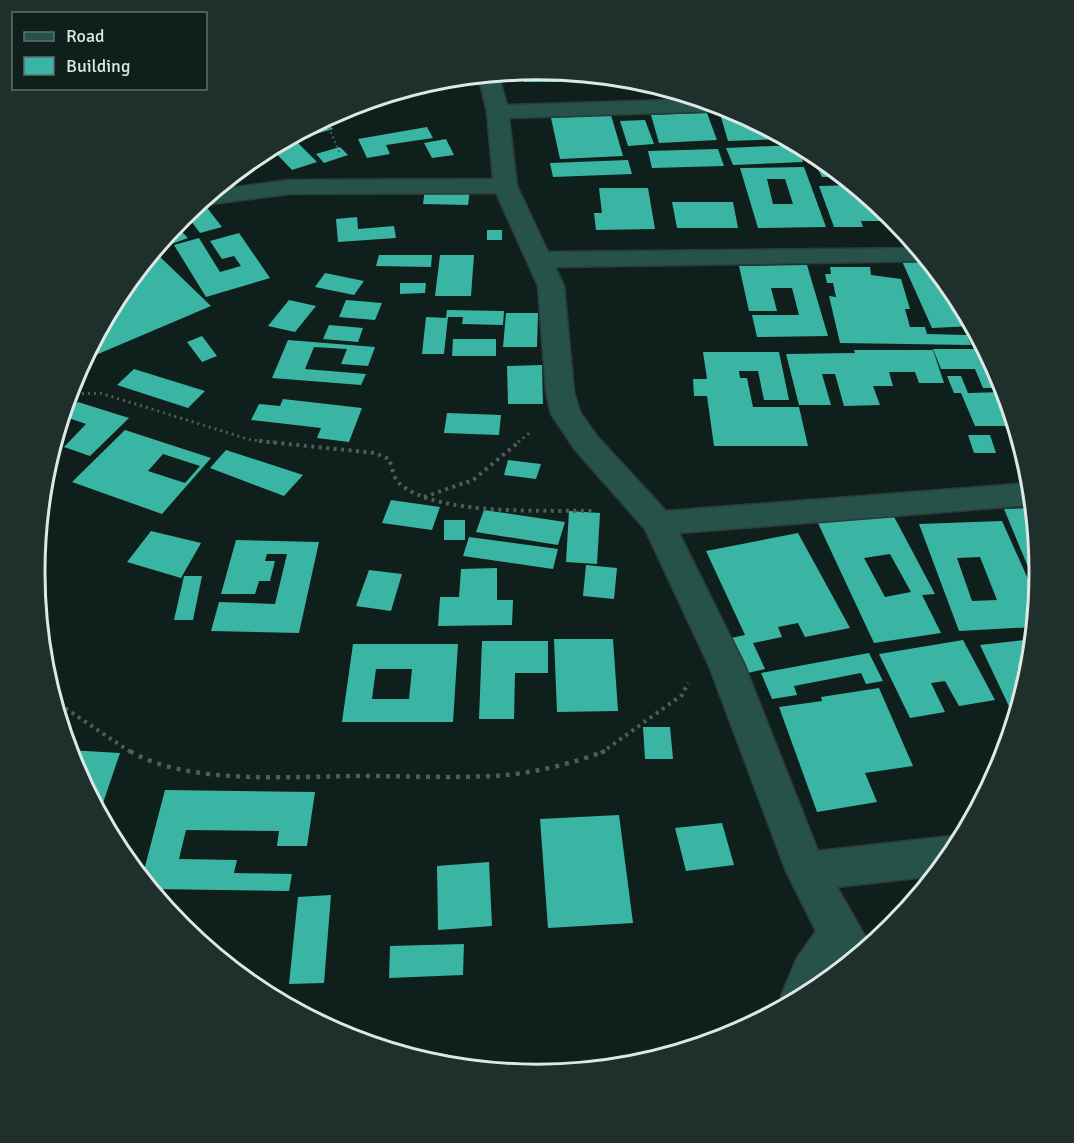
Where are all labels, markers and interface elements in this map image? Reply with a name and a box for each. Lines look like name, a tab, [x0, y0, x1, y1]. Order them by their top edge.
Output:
legend	[12, 12, 207, 90]
text: Road	[66, 25, 105, 47]
text: Building	[66, 55, 130, 77]

